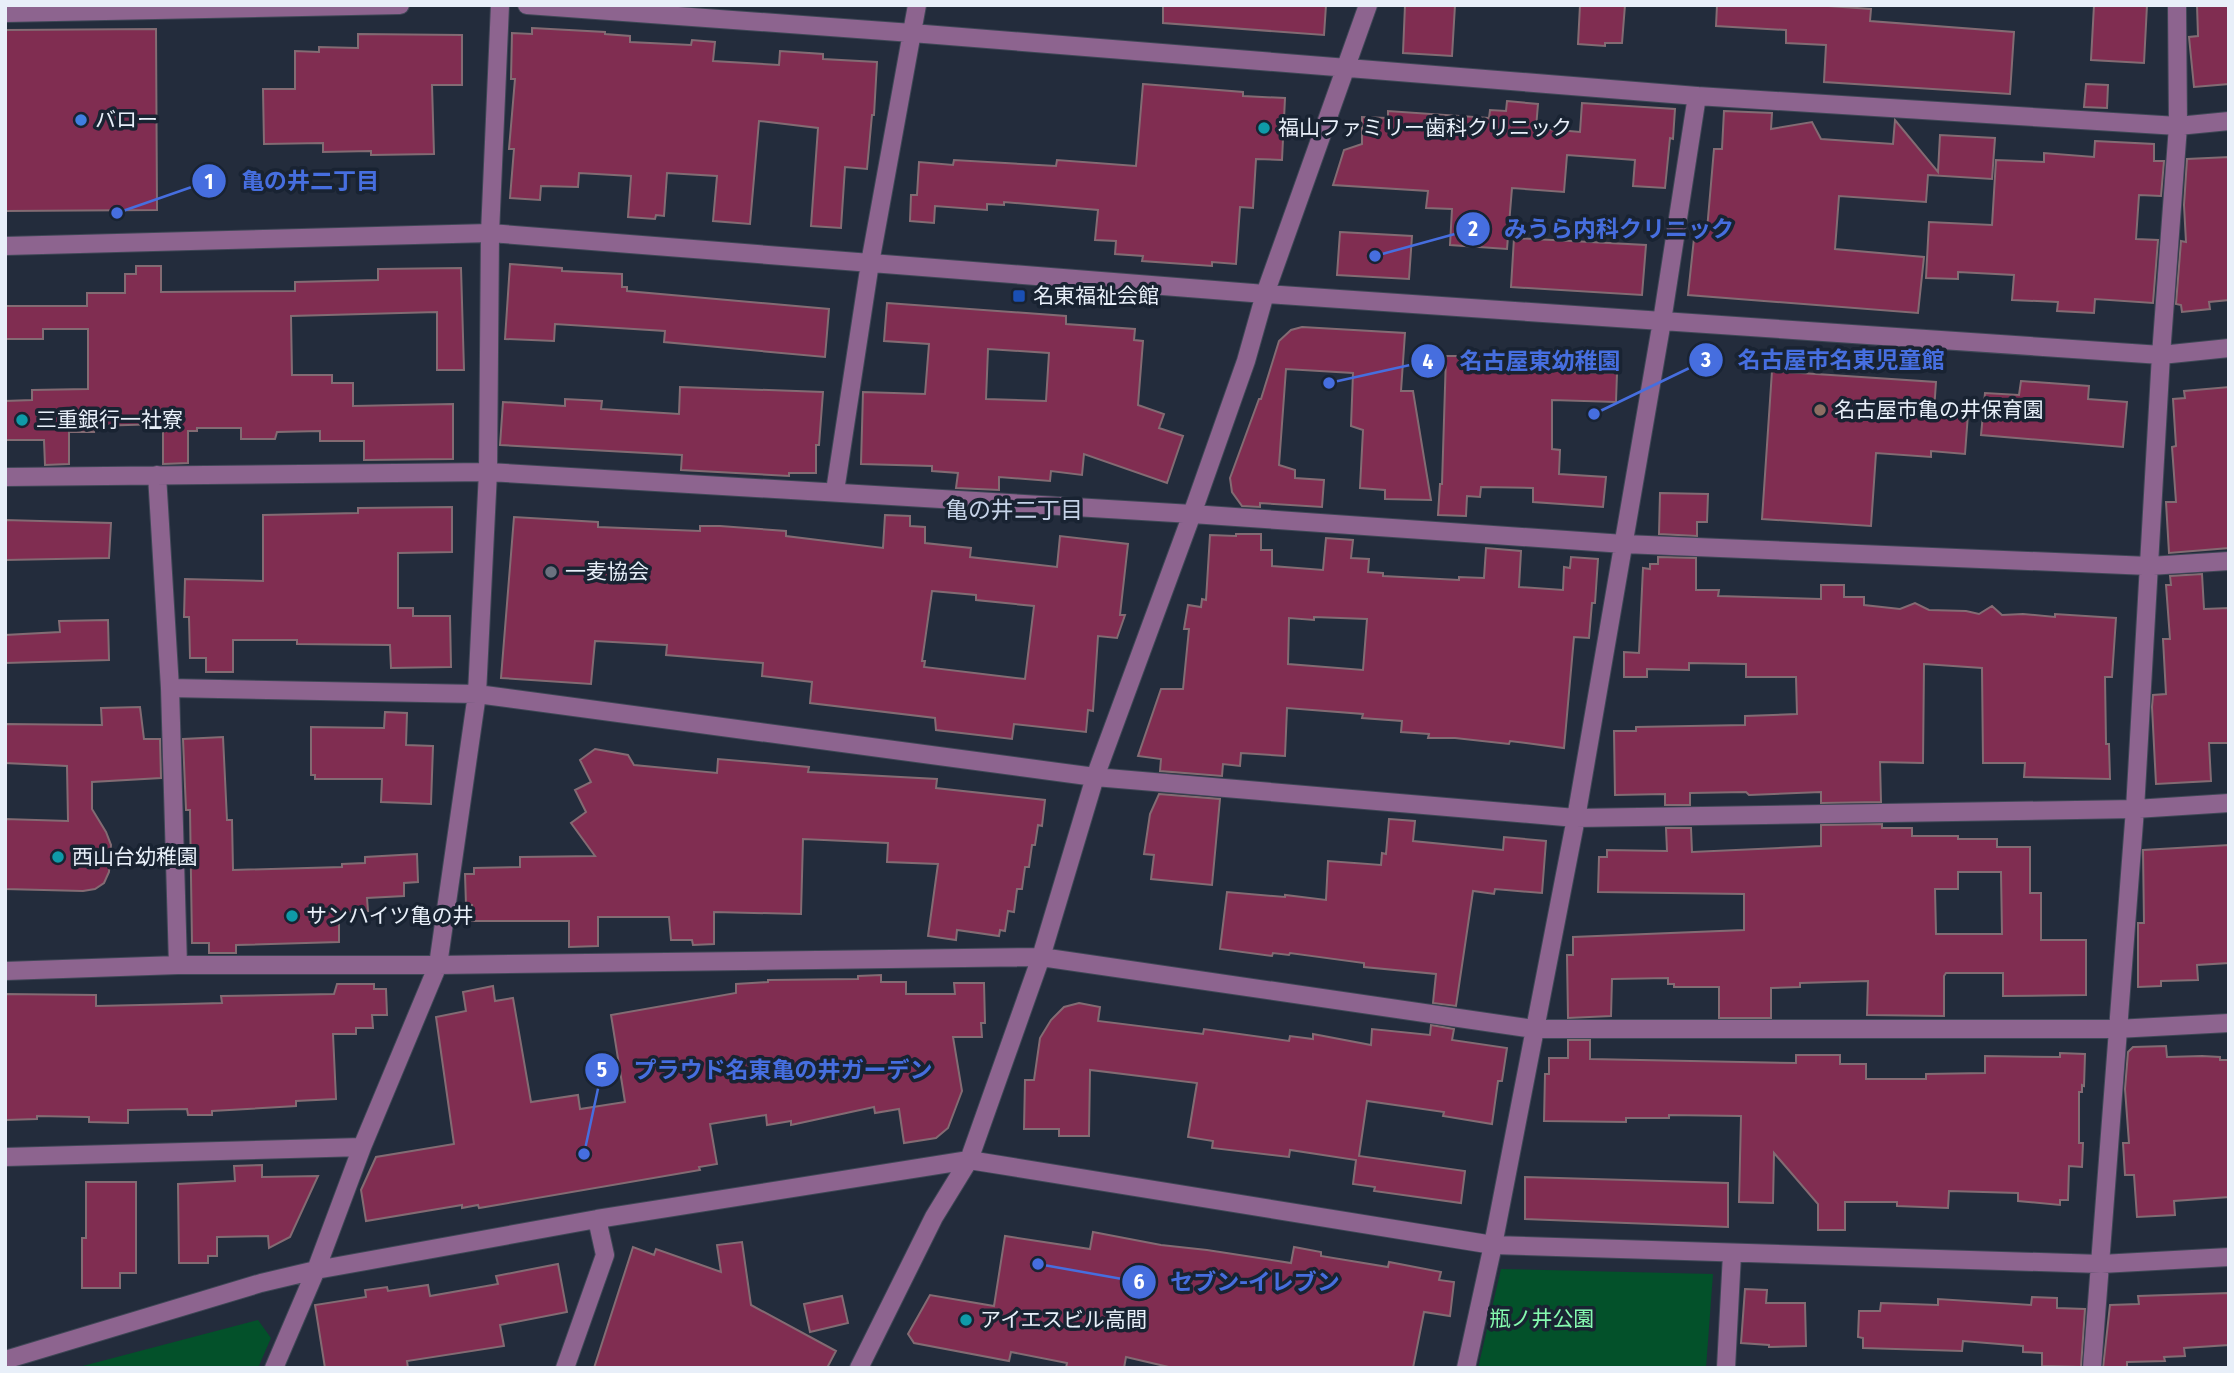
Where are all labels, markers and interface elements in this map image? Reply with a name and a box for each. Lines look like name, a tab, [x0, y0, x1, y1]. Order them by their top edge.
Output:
place label: バロー	[95, 107, 158, 133]
marker: バロー	[73, 112, 89, 128]
place label: 福山ファミリー歯科クリニック	[1278, 115, 1572, 141]
marker: 福山ファミリー歯科クリニック	[1256, 120, 1272, 136]
callout: 亀の井二丁目	[192, 159, 393, 203]
text: 亀の井二丁目	[241, 167, 379, 195]
text: 1	[205, 169, 213, 195]
callout: みうら内科クリニック	[1455, 207, 1748, 251]
text: みうら内科クリニック	[1504, 215, 1734, 243]
text: 2	[1467, 216, 1478, 242]
place label: 名東福祉会館	[1033, 283, 1159, 309]
marker: 名東福祉会館	[1011, 288, 1027, 304]
callout: 名古屋市名東児童館	[1689, 338, 1959, 382]
callout: 名古屋東幼稚園	[1410, 339, 1634, 383]
text: 名古屋市名東児童館	[1738, 346, 1945, 374]
text: 名古屋東幼稚園	[1460, 347, 1621, 375]
text: 3	[1700, 347, 1711, 373]
text: 4	[1423, 349, 1434, 375]
place label: 名古屋市亀の井保育園	[1834, 397, 2044, 423]
marker: 名古屋市亀の井保育園	[1812, 402, 1828, 418]
place label: 三重銀行一社寮	[36, 407, 183, 433]
marker: 三重銀行一社寮	[14, 412, 30, 428]
district label: 亀の井二丁目	[945, 496, 1083, 524]
place label: 一麦協会	[565, 559, 649, 585]
marker: 一麦協会	[543, 564, 559, 580]
place label: 西山台幼稚園	[72, 844, 198, 870]
marker: 西山台幼稚園	[50, 849, 66, 865]
place label: サンハイツ亀の井	[306, 903, 474, 929]
marker: サンハイツ亀の井	[284, 908, 300, 924]
callout: プラウド名東亀の井ガーデン	[585, 1048, 947, 1092]
text: プラウド名東亀の井ガーデン	[634, 1056, 933, 1084]
text: 5	[597, 1057, 607, 1083]
callout: セブン-イレブン	[1122, 1260, 1354, 1304]
text: セブン-イレブン	[1170, 1268, 1340, 1296]
text: 6	[1134, 1269, 1145, 1295]
park label: 瓶ノ井公園	[1490, 1306, 1595, 1332]
place label: アイエスビル高間	[980, 1307, 1147, 1333]
marker: アイエスビル高間	[958, 1312, 974, 1328]

